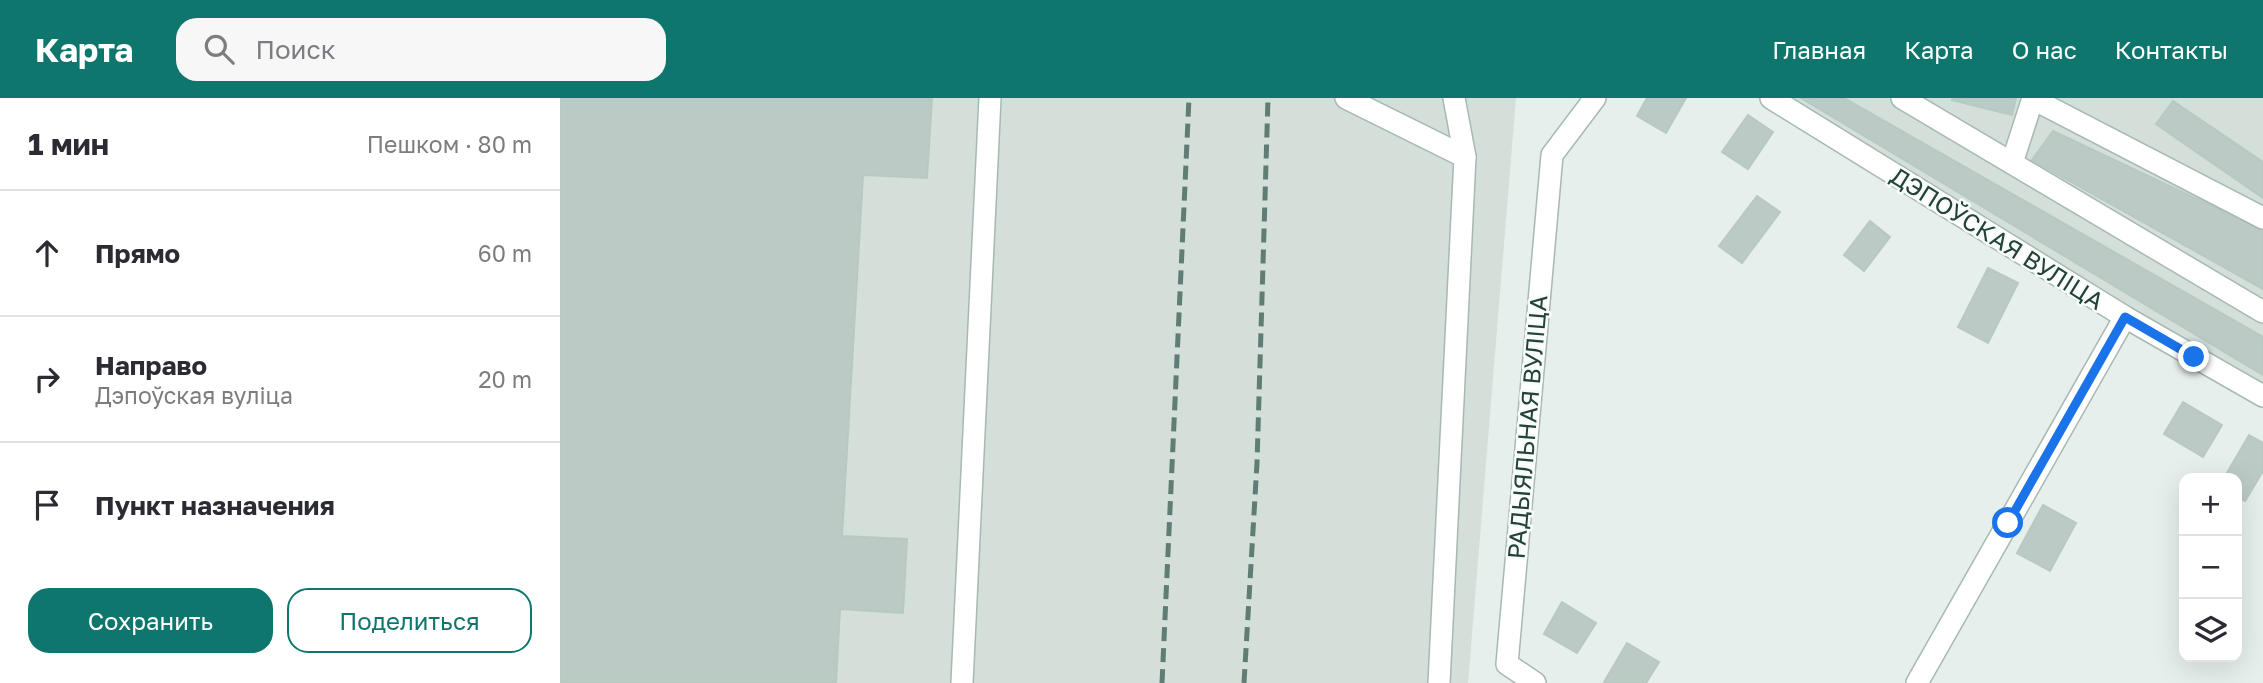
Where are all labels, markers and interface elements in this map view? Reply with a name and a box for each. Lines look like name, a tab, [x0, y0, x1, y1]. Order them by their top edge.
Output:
search box	[176, 18, 666, 81]
text: Карта	[35, 30, 134, 69]
icon: search	[200, 30, 238, 68]
text: Поиск	[256, 34, 336, 65]
text: Главная	[1772, 35, 1866, 64]
text: Карта	[1904, 35, 1974, 64]
text: О нас	[2012, 35, 2077, 64]
text: Контакты	[2115, 35, 2228, 64]
text: 1 мин	[28, 126, 109, 162]
text: Пешком · 80 m	[367, 130, 532, 158]
street label: ДЭПОЎСКАЯ ВУЛІЦА	[1886, 160, 2110, 315]
icon: ahead	[28, 234, 66, 272]
text: Прямо	[95, 238, 180, 269]
text: 60 m	[478, 239, 532, 267]
street label: РАДЫЯЛЬНАЯ ВУЛІЦА	[1501, 294, 1553, 560]
route end	[2178, 341, 2209, 372]
text: Направо	[95, 350, 207, 381]
icon: right	[28, 360, 66, 398]
text: 20 m	[478, 365, 532, 393]
text: Дэпоўская вуліца	[95, 381, 293, 409]
map controls	[2179, 473, 2242, 662]
button: +	[2179, 473, 2242, 536]
icon: arrive	[28, 486, 66, 524]
text: Пункт назначения	[95, 490, 335, 521]
route start	[1992, 507, 2023, 538]
button: −	[2179, 536, 2242, 599]
button: Сохранить	[28, 588, 273, 653]
button: Поделиться	[287, 588, 532, 653]
button: layers	[2179, 599, 2242, 662]

